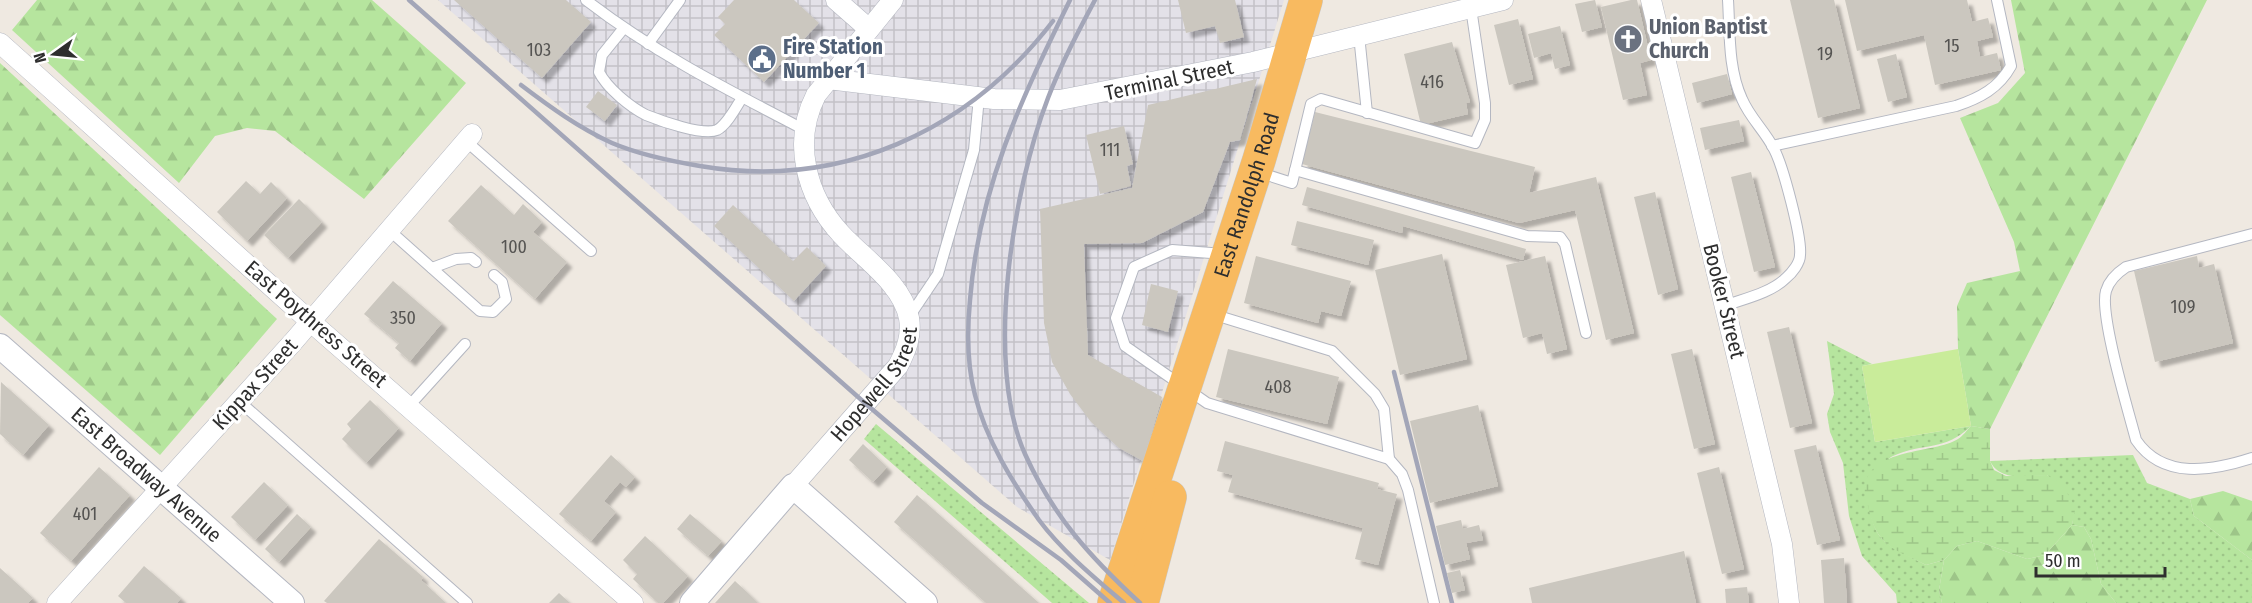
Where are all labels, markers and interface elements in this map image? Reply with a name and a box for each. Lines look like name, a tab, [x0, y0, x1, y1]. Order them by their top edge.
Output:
place label: Union Baptist Church	[1649, 14, 1768, 64]
church icon: Union Baptist Church	[1612, 23, 1644, 55]
north arrow	[24, 24, 84, 84]
place label: Fire Station Number 1	[783, 34, 883, 84]
house number: 15	[1944, 35, 1960, 57]
house number: 103	[527, 39, 551, 61]
public building icon: Fire Station Number 1	[746, 43, 778, 75]
house number: 19	[1817, 43, 1833, 65]
text: N	[30, 51, 50, 65]
street label: Terminal Street	[1102, 54, 1236, 106]
house number: 416	[1420, 71, 1444, 93]
street label: East Randolph Road	[1208, 110, 1285, 281]
house number: 111	[1100, 139, 1120, 161]
house number: 100	[501, 236, 527, 258]
street label: Booker Street	[1697, 241, 1751, 361]
street label: East Poythress Street	[239, 255, 393, 393]
house number: 109	[2170, 296, 2196, 318]
house number: 350	[390, 307, 416, 329]
street label: Hopewell Street	[825, 326, 923, 447]
street label: Kippax Street	[207, 333, 303, 435]
house number: 408	[1264, 376, 1292, 398]
street label: East Broadway Avenue	[66, 402, 227, 548]
house number: 401	[73, 503, 97, 525]
scale bar	[2036, 540, 2165, 578]
text: 50 m	[2045, 550, 2081, 572]

